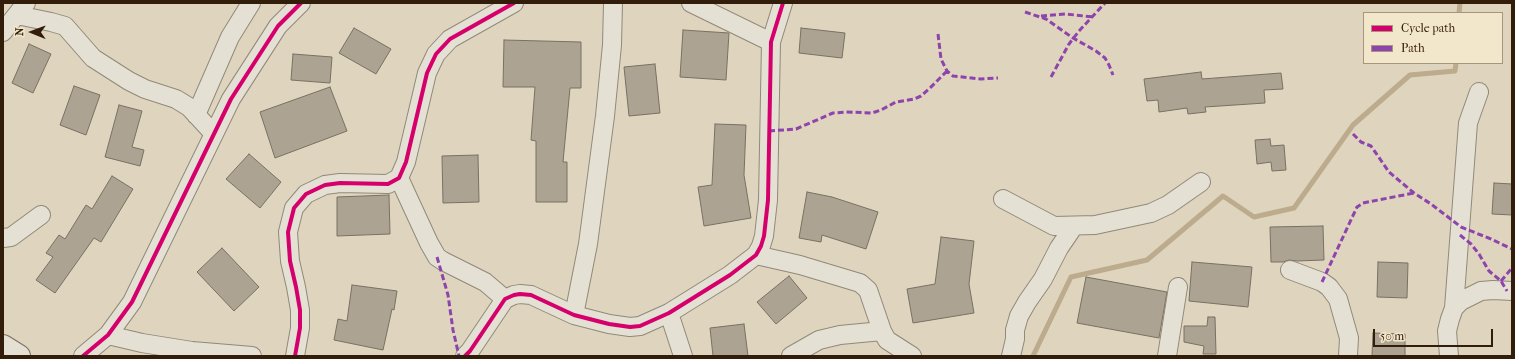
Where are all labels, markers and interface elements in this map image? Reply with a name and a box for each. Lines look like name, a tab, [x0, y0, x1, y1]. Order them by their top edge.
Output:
north arrow	[12, 12, 52, 52]
legend	[1363, 12, 1503, 64]
text: Cycle path	[1401, 21, 1455, 35]
text: N	[13, 27, 26, 36]
text: Path	[1401, 41, 1425, 55]
scale bar	[1375, 321, 1495, 347]
text: 50 m	[1380, 329, 1404, 343]

